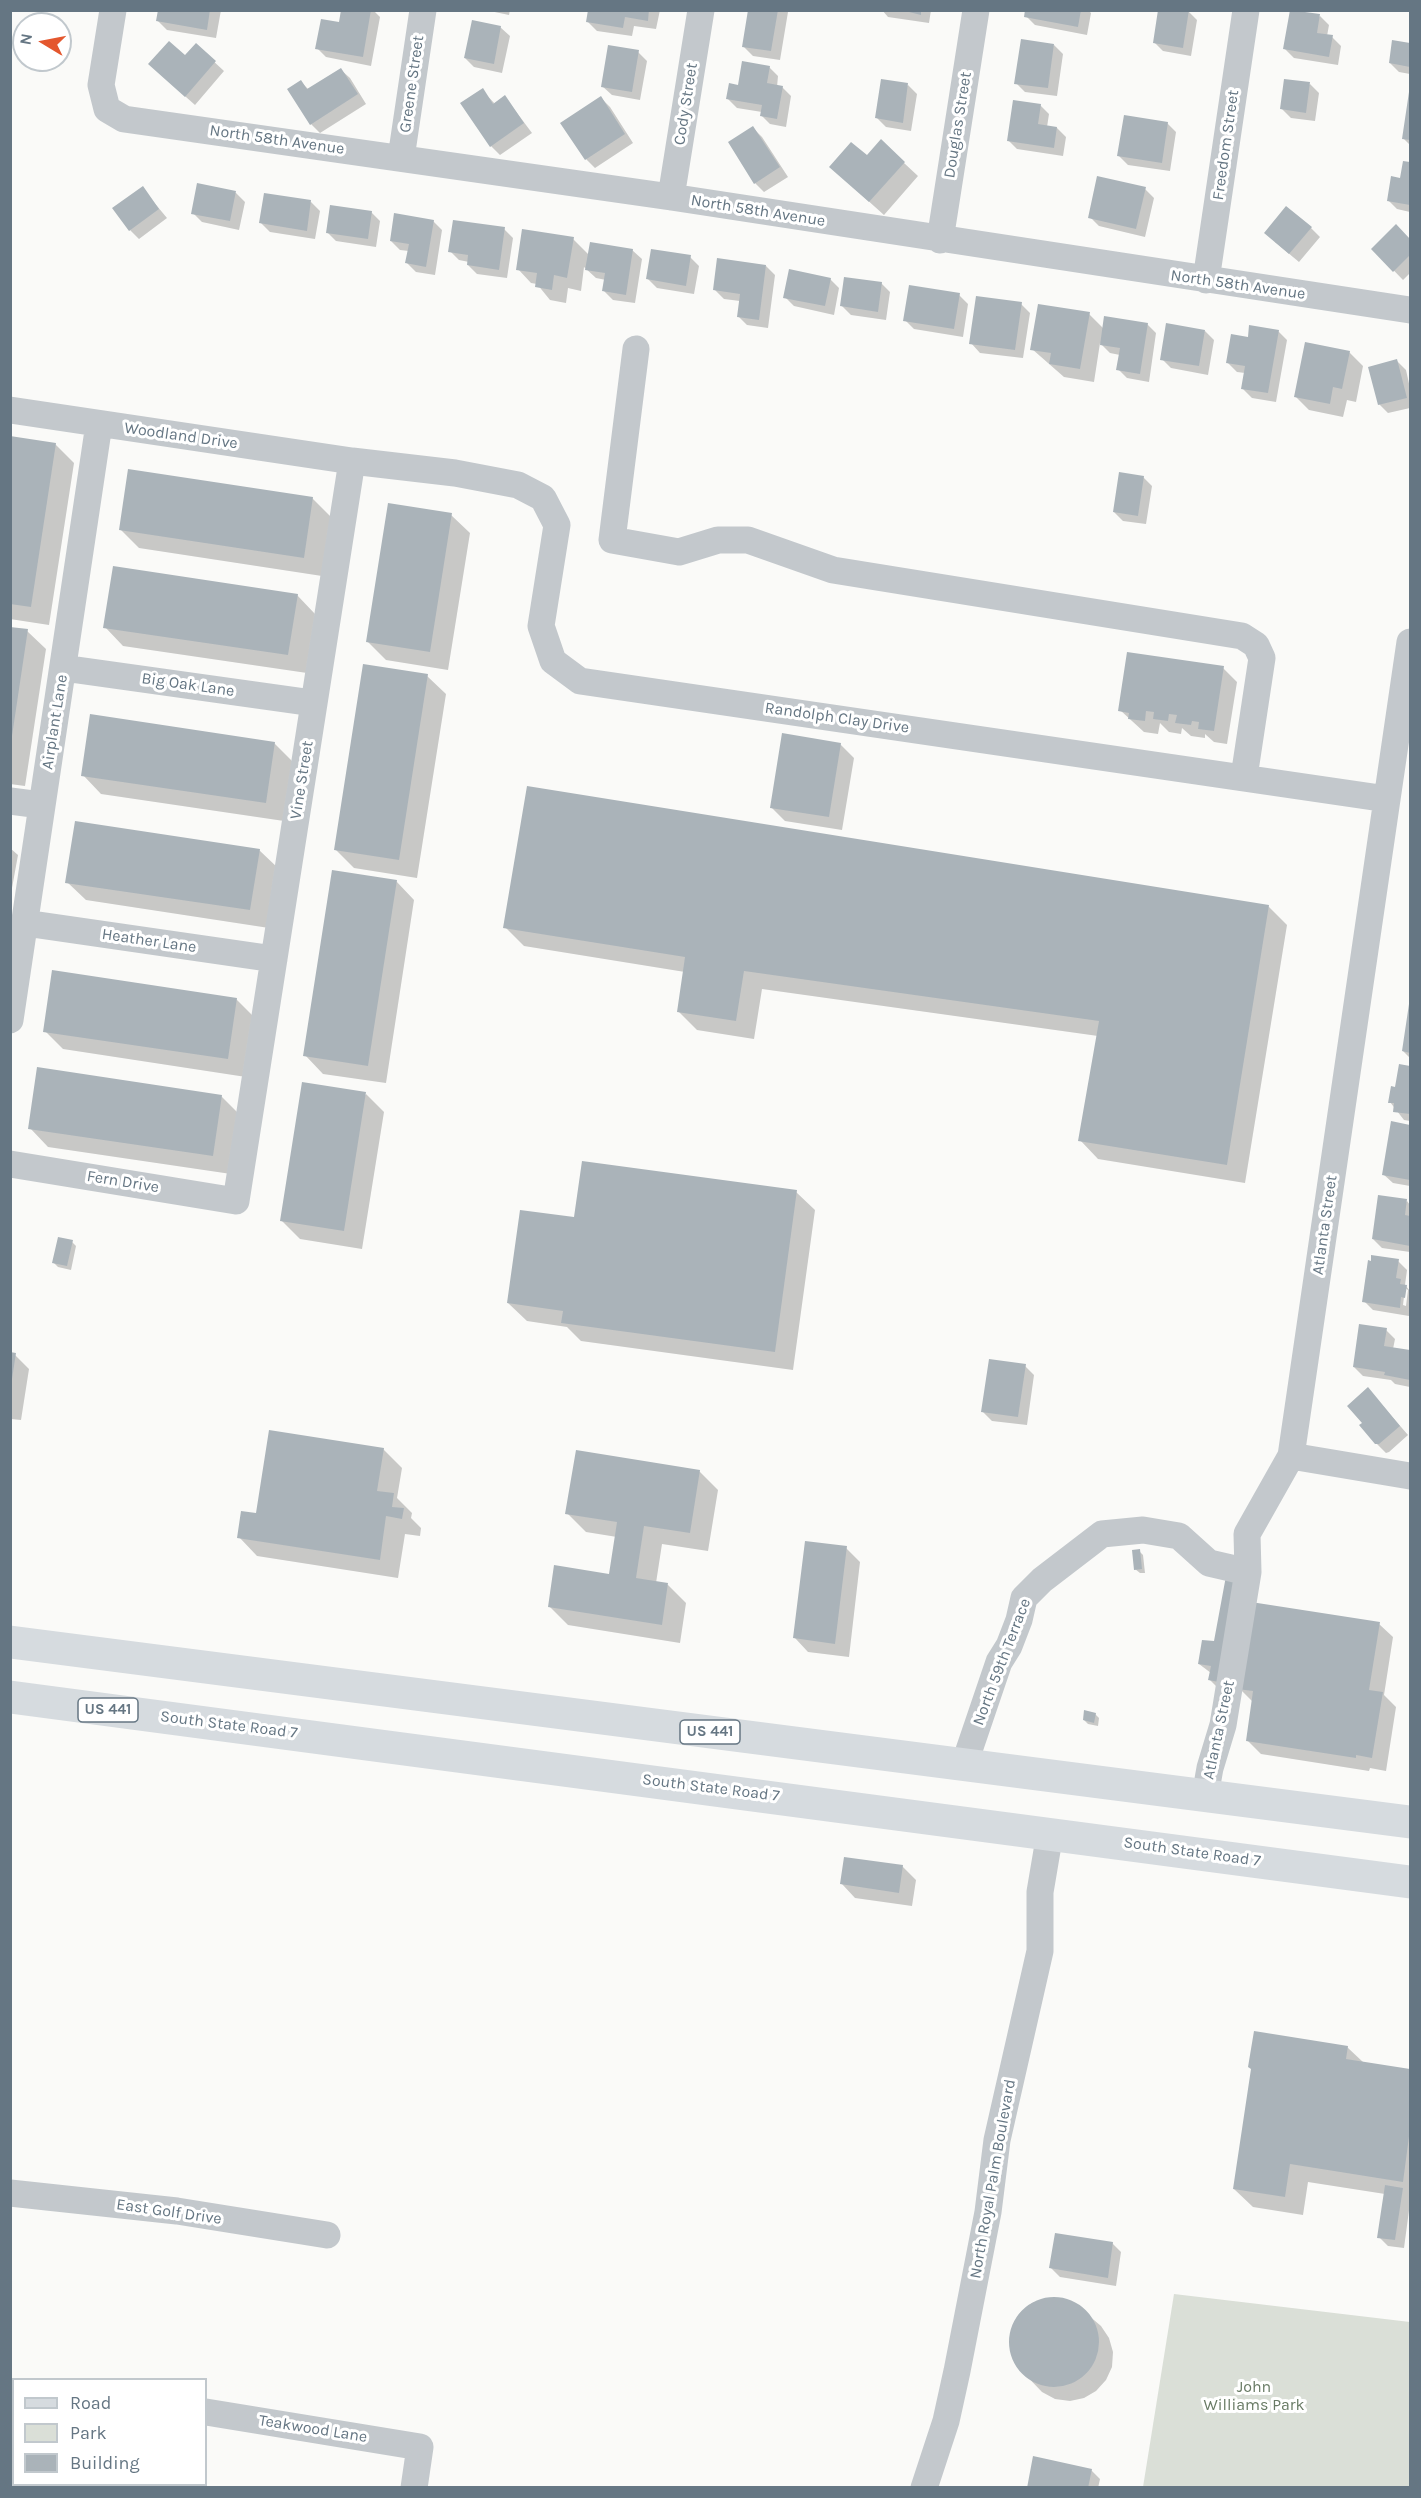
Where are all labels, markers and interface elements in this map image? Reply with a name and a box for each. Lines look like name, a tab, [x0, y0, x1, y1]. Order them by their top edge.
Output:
north arrow	[12, 12, 72, 72]
text: N	[15, 32, 36, 46]
street label: Greene Street	[396, 34, 428, 134]
street label: Cody Street	[670, 61, 702, 147]
street label: Douglas Street	[940, 70, 976, 180]
street label: Freedom Street	[1209, 88, 1243, 202]
street label: North 58th Avenue	[208, 121, 346, 159]
street label: North 58th Avenue	[689, 191, 827, 231]
street label: North 58th Avenue	[1169, 266, 1307, 304]
street label: Woodland Drive	[123, 419, 239, 453]
street label: Big Oak Lane	[140, 669, 236, 701]
street label: Airplant Lane	[38, 673, 72, 771]
street label: Randolph Clay Drive	[764, 698, 910, 738]
street label: Vine Street	[286, 739, 318, 821]
street label: Heather Lane	[100, 925, 198, 957]
street label: Fern Drive	[86, 1167, 160, 1197]
street label: Atlanta Street	[1308, 1174, 1342, 1276]
street label: North 59th Terrace	[969, 1596, 1035, 1728]
street label: Atlanta Street	[1199, 1679, 1239, 1781]
road number: US 441	[78, 1698, 138, 1722]
street label: South State Road 7	[159, 1707, 299, 1743]
road number: US 441	[680, 1720, 740, 1744]
street label: South State Road 7	[641, 1770, 781, 1806]
street label: South State Road 7	[1122, 1833, 1262, 1871]
street label: North Royal Palm Boulevard	[966, 2078, 1020, 2280]
street label: East Golf Drive	[115, 2195, 223, 2229]
park label: John Williams Park	[1203, 2377, 1305, 2415]
legend	[12, 2378, 207, 2486]
text: Road	[70, 2392, 111, 2414]
street label: Teakwood Lane	[257, 2411, 369, 2447]
text: Park	[70, 2422, 107, 2444]
text: Building	[70, 2452, 140, 2474]

